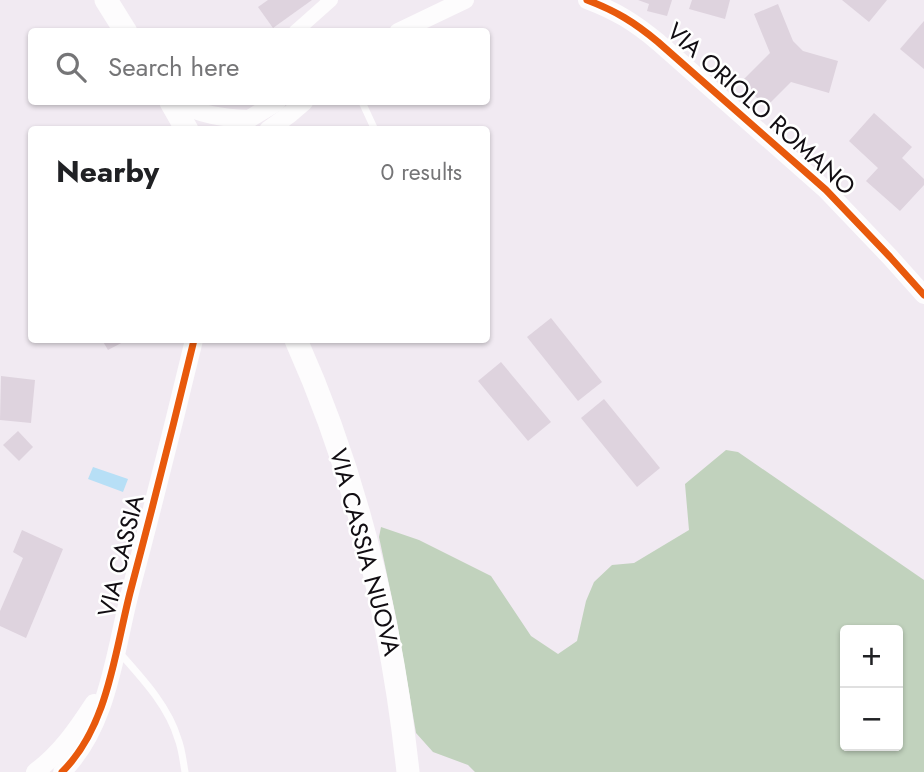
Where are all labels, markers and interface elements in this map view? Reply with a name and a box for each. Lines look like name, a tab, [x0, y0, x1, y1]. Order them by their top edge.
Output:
street label: VIA ORIOLO ROMANO	[659, 14, 864, 203]
search box	[28, 28, 490, 105]
icon: search	[52, 48, 90, 86]
text: Search here	[108, 48, 240, 86]
text: Nearby	[56, 150, 159, 193]
text: 0 results	[380, 155, 462, 189]
street label: VIA CASSIA NUOVA	[321, 444, 410, 659]
street label: VIA CASSIA	[88, 491, 153, 621]
map controls	[840, 625, 903, 751]
button: +	[840, 625, 903, 688]
button: −	[840, 688, 903, 751]

